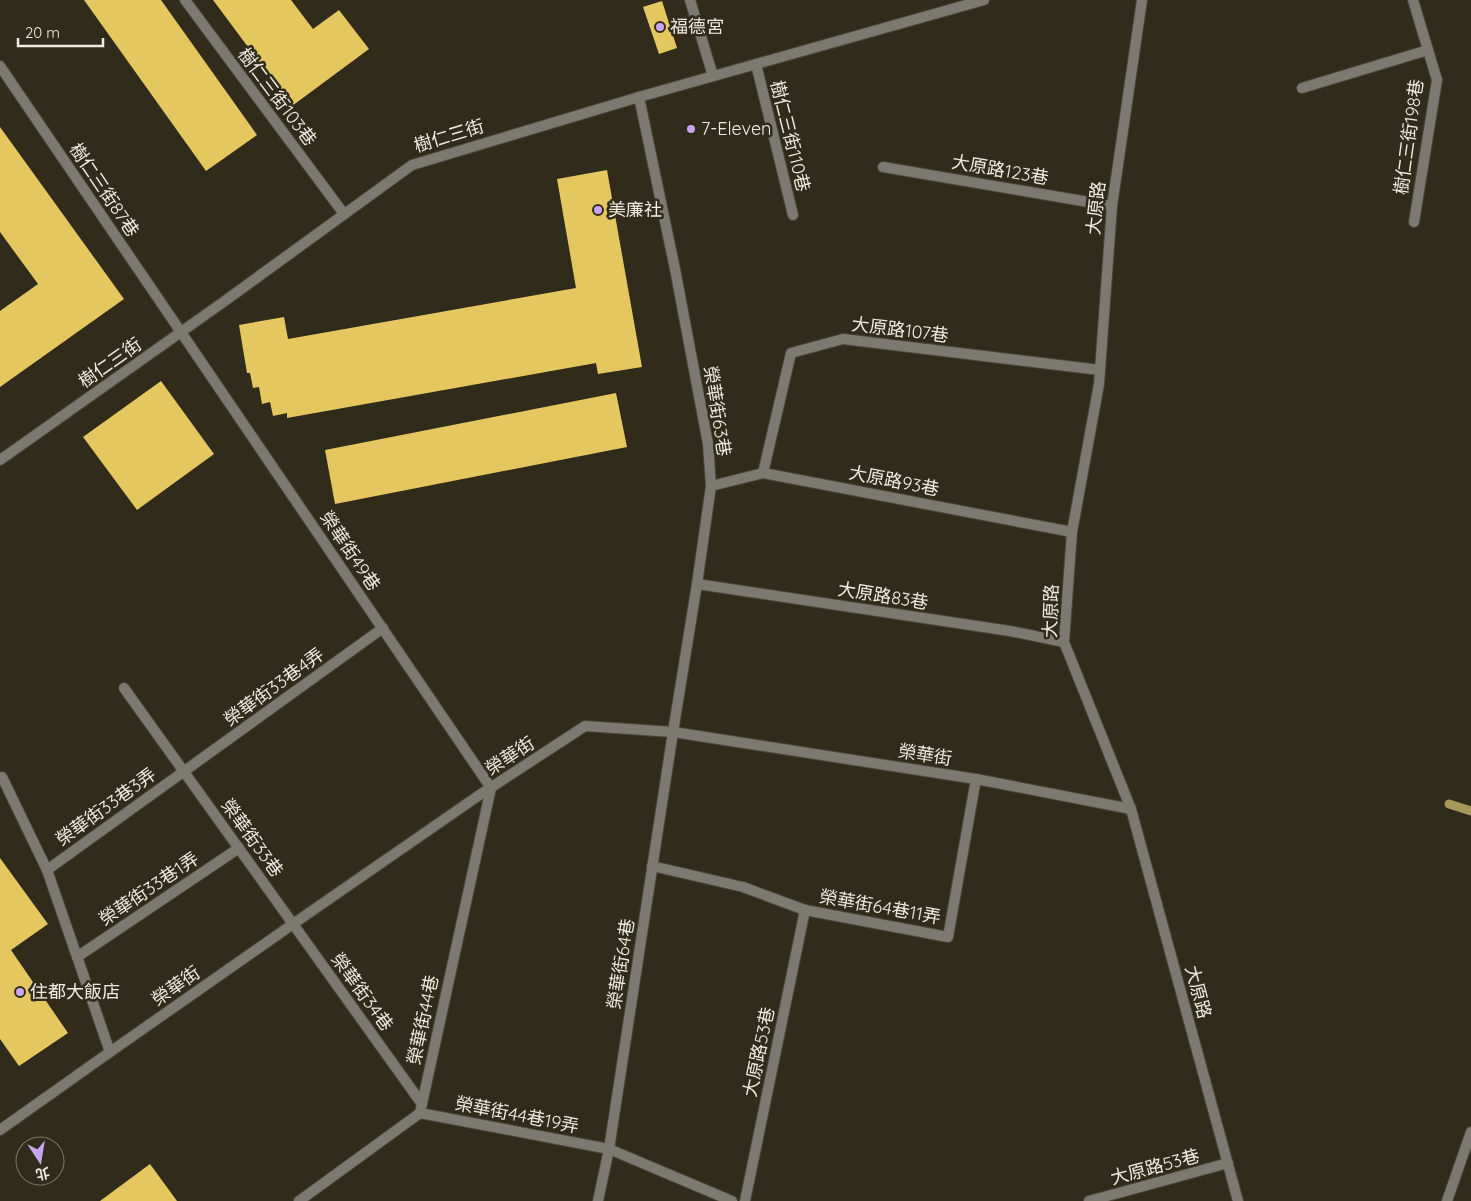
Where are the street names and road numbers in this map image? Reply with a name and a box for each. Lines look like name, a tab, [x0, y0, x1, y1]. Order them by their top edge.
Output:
street label: 樹仁三街103巷	[233, 43, 322, 150]
street label: 樹仁三街110巷	[766, 78, 815, 194]
street label: 樹仁三街198巷	[1389, 78, 1428, 196]
street label: 樹仁三街	[411, 114, 487, 157]
street label: 樹仁三街87巷	[65, 138, 144, 241]
street label: 大原路123巷	[950, 150, 1050, 189]
street label: 大原路	[1081, 180, 1110, 236]
street label: 大原路107巷	[850, 312, 950, 347]
street label: 樹仁三街	[74, 333, 146, 393]
street label: 榮華街63巷	[699, 364, 736, 458]
street label: 大原路93巷	[847, 460, 941, 501]
street label: 榮華街49巷	[315, 506, 385, 595]
street label: 大原路83巷	[836, 577, 930, 614]
street label: 大原路	[1038, 584, 1063, 638]
street label: 榮華街33巷4弄	[219, 643, 328, 731]
street label: 榮華街	[481, 731, 539, 780]
street label: 榮華街	[897, 739, 954, 770]
street label: 榮華街33巷3弄	[51, 763, 160, 851]
street label: 榮華街33巷	[216, 794, 288, 881]
street label: 榮華街33巷1弄	[94, 847, 203, 930]
street label: 榮華街64巷11弄	[818, 885, 943, 928]
street label: 榮華街64巷	[602, 917, 639, 1011]
street label: 榮華街34巷	[326, 948, 398, 1035]
street label: 榮華街	[147, 961, 204, 1010]
street label: 大原路	[1180, 963, 1217, 1021]
street label: 榮華街44巷	[402, 973, 443, 1067]
street label: 大原路53巷	[738, 1005, 779, 1099]
street label: 榮華街44巷19弄	[453, 1091, 581, 1138]
street label: 大原路53巷	[1108, 1144, 1202, 1189]

